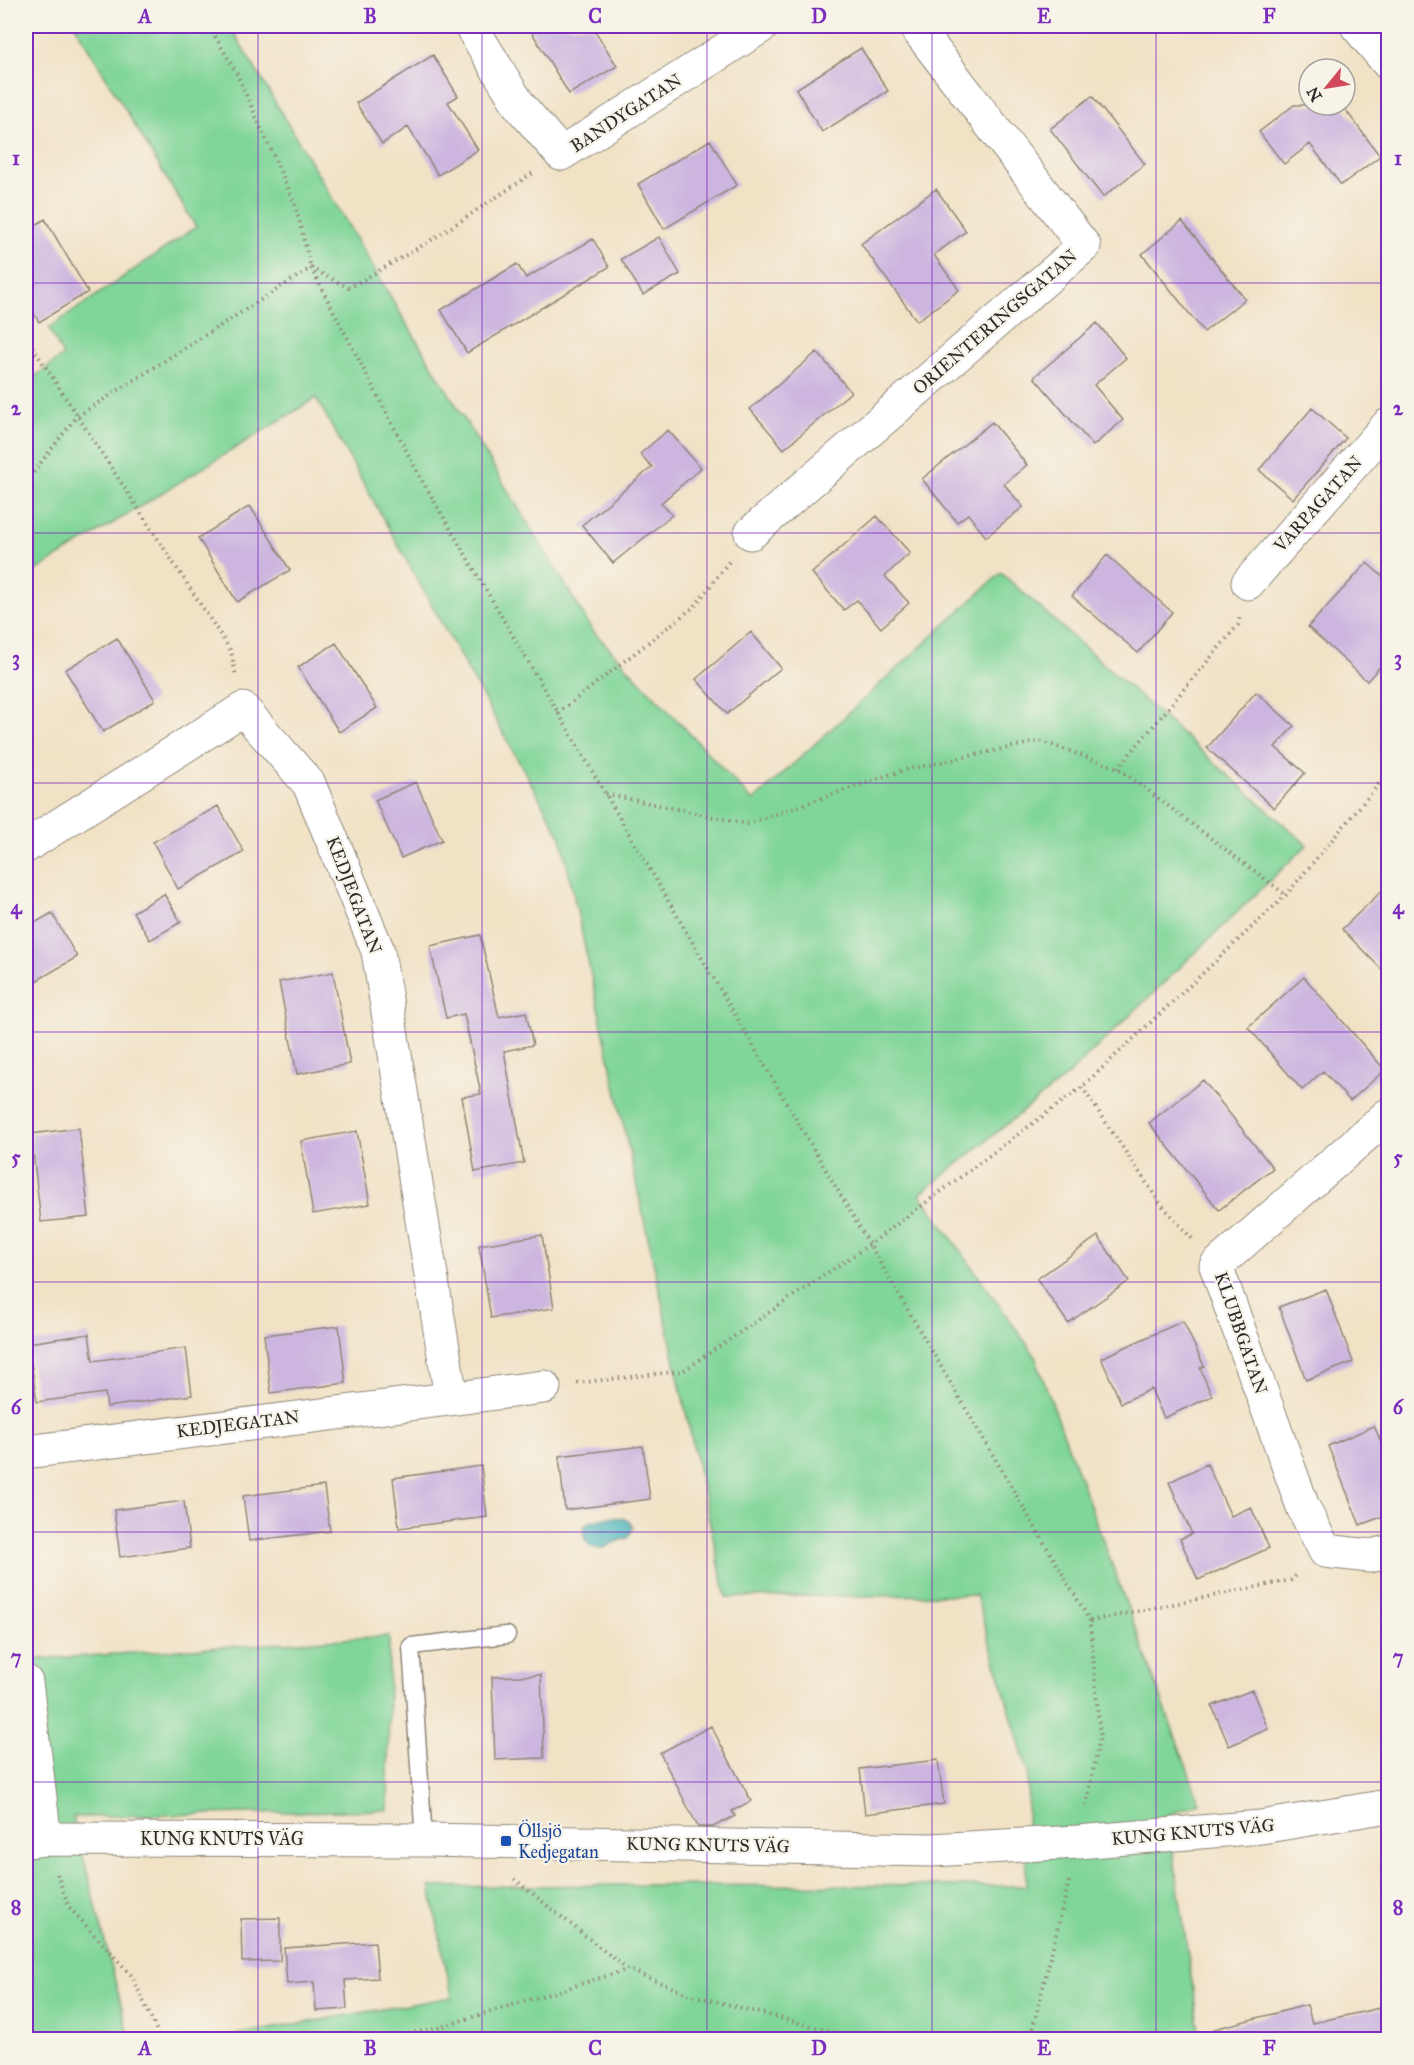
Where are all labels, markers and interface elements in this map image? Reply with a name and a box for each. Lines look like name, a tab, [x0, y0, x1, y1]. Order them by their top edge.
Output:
text: A	[136, 4, 152, 28]
text: B	[363, 4, 377, 28]
text: C	[588, 4, 602, 28]
text: D	[811, 4, 827, 28]
text: E	[1037, 4, 1052, 28]
text: F	[1262, 4, 1276, 28]
north arrow	[1297, 57, 1357, 117]
street label: BANDYGATAN	[566, 69, 686, 157]
text: N	[1303, 83, 1326, 105]
text: 1	[12, 146, 20, 170]
text: 1	[1394, 146, 1402, 170]
street label: ORIENTERINGSGATAN	[908, 245, 1082, 399]
text: 2	[11, 396, 22, 420]
text: 2	[1393, 396, 1404, 420]
street label: VARPAGATAN	[1268, 451, 1367, 557]
text: 3	[12, 646, 20, 671]
text: 3	[1394, 646, 1402, 671]
street label: KEDJEGATAN	[321, 833, 386, 957]
text: 4	[10, 895, 22, 920]
text: 4	[1392, 895, 1404, 920]
text: 5	[11, 1145, 21, 1169]
text: 5	[1393, 1145, 1403, 1169]
street label: KLUBBGATAN	[1210, 1269, 1272, 1397]
text: 6	[11, 1395, 23, 1419]
text: 6	[1393, 1395, 1405, 1419]
street label: KEDJEGATAN	[175, 1406, 301, 1443]
text: 7	[11, 1645, 22, 1669]
text: 7	[1393, 1645, 1404, 1669]
street label: KUNG KNUTS VÄG	[1110, 1814, 1276, 1850]
place label: Öllsjö Kedjegatan	[518, 1819, 599, 1864]
street label: KUNG KNUTS VÄG	[140, 1828, 304, 1850]
street label: KUNG KNUTS VÄG	[626, 1833, 790, 1857]
marker: Öllsjö Kedjegatan	[499, 1834, 513, 1848]
text: 8	[11, 1895, 21, 1919]
text: 8	[1393, 1895, 1403, 1919]
text: A	[136, 2036, 152, 2060]
text: B	[363, 2036, 377, 2060]
text: C	[588, 2036, 602, 2060]
text: D	[811, 2036, 827, 2060]
text: E	[1037, 2036, 1052, 2060]
text: F	[1262, 2036, 1276, 2060]

